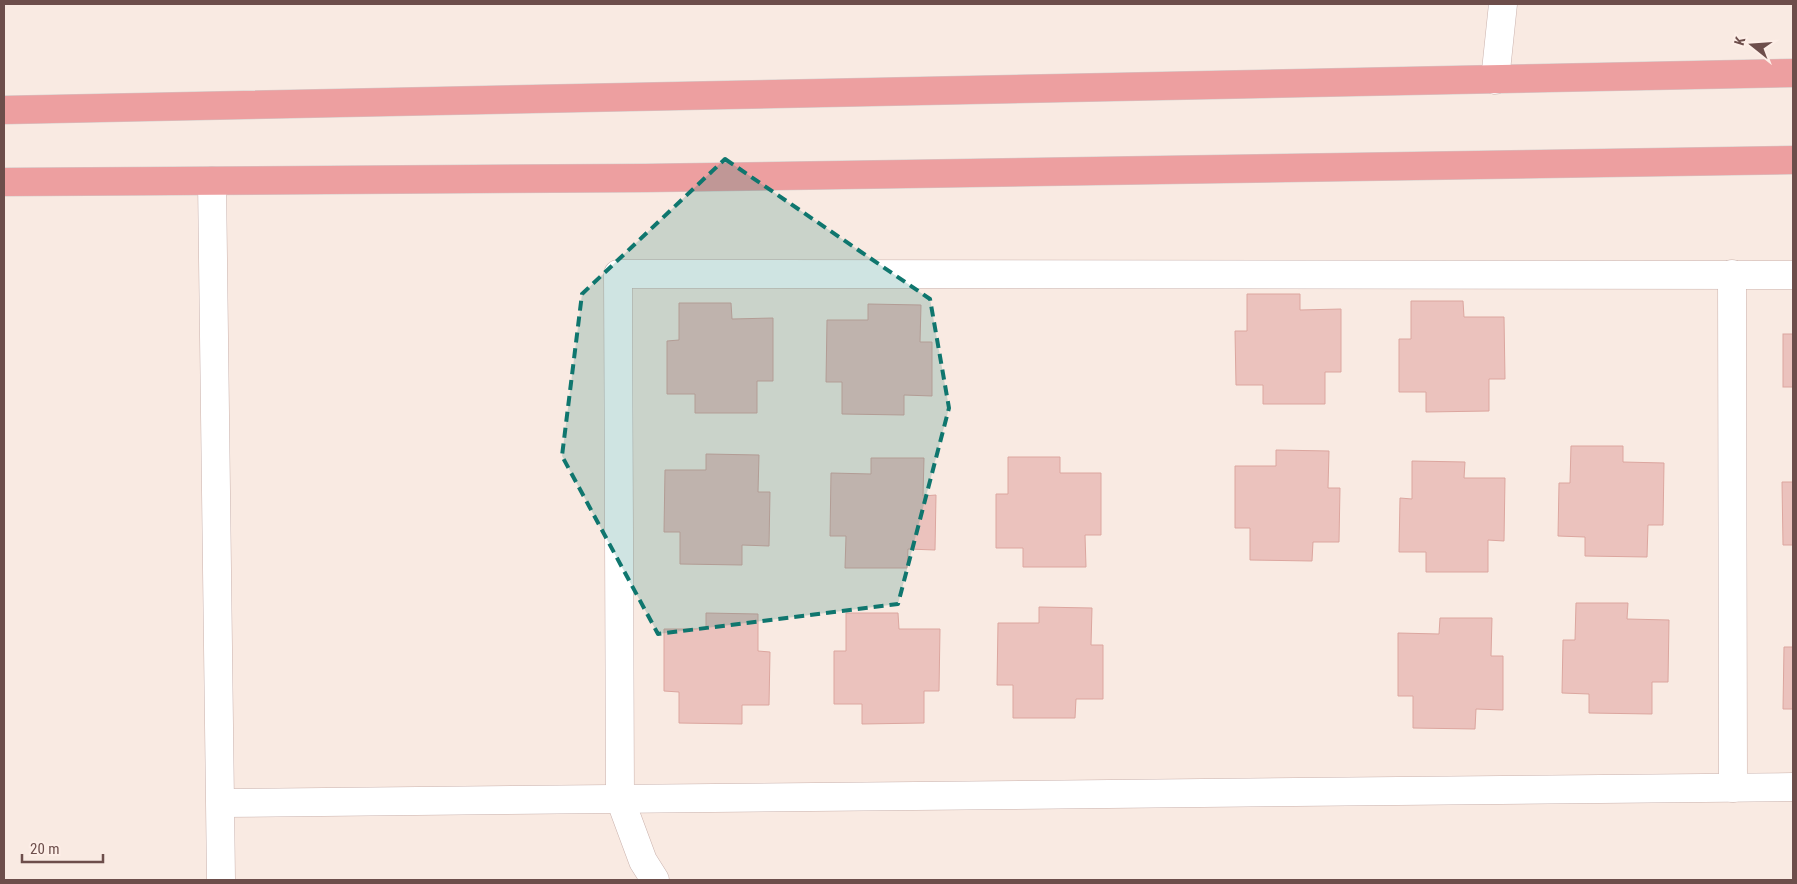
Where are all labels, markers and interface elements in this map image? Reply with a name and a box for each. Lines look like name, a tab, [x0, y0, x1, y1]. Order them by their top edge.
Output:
north arrow	[1727, 20, 1777, 70]
text: K	[1731, 35, 1748, 47]
scale bar	[22, 832, 104, 864]
text: 20 m	[30, 840, 60, 858]

